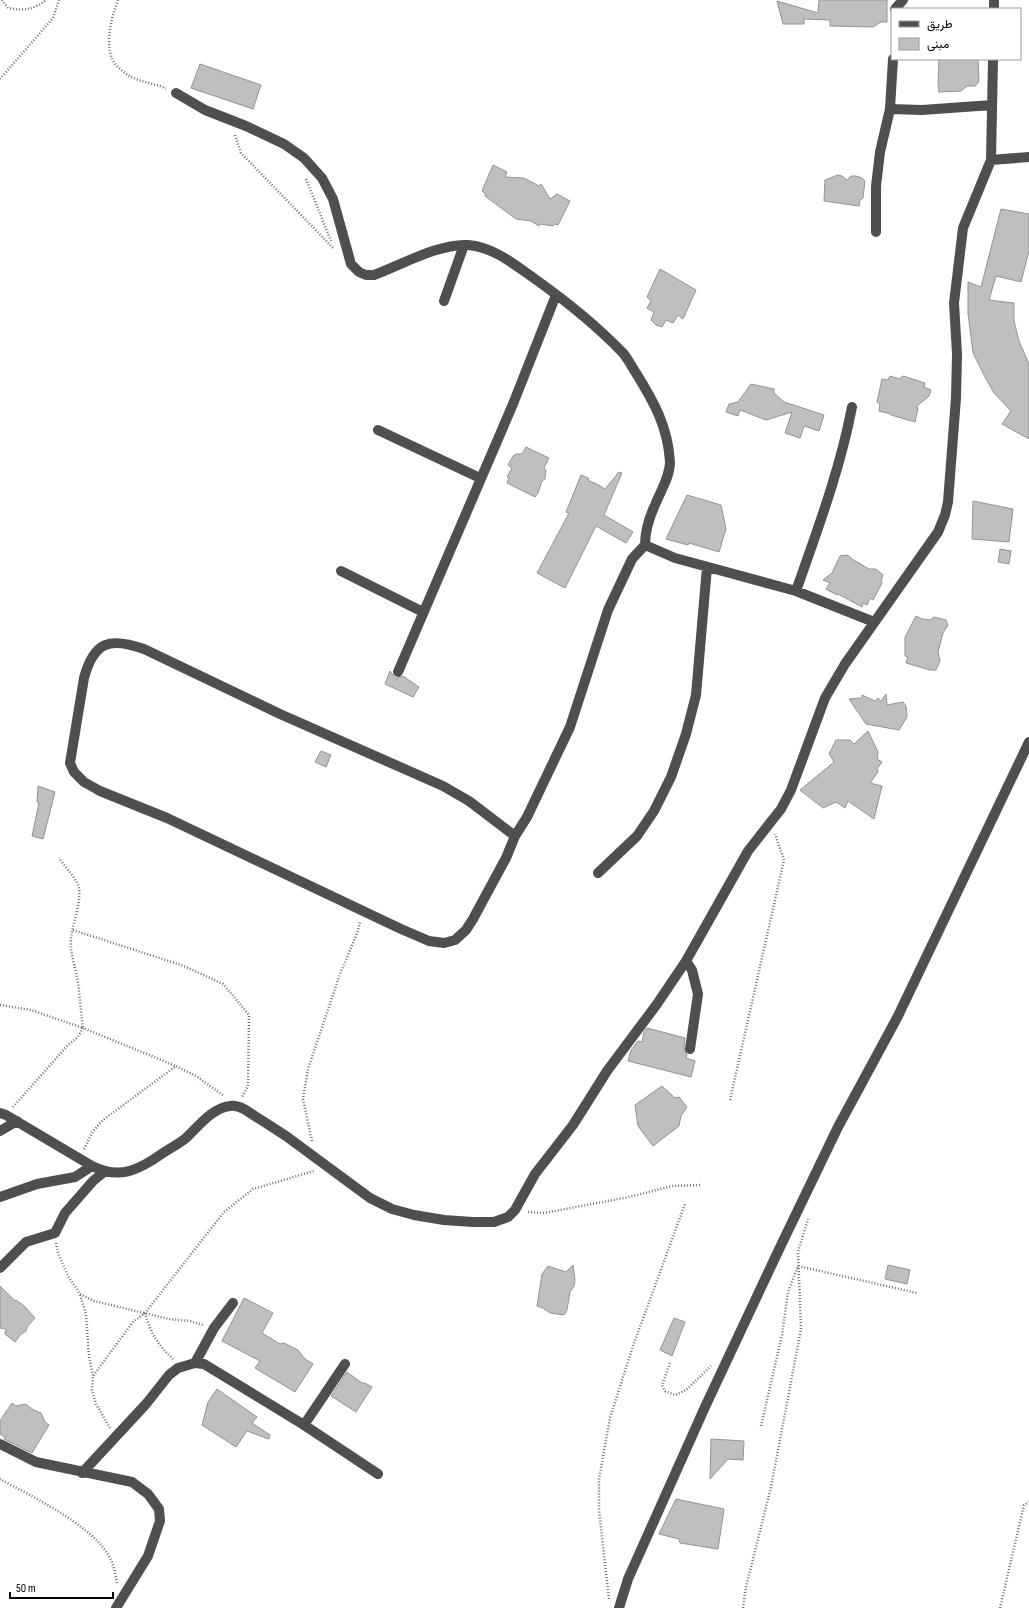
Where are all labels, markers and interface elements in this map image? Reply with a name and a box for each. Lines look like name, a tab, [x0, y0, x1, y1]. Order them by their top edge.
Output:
legend	[891, 8, 1021, 60]
text: طريق	[927, 17, 953, 32]
text: مبنى	[927, 37, 949, 52]
scale bar	[10, 1574, 113, 1600]
text: 50 m	[16, 1581, 36, 1596]

